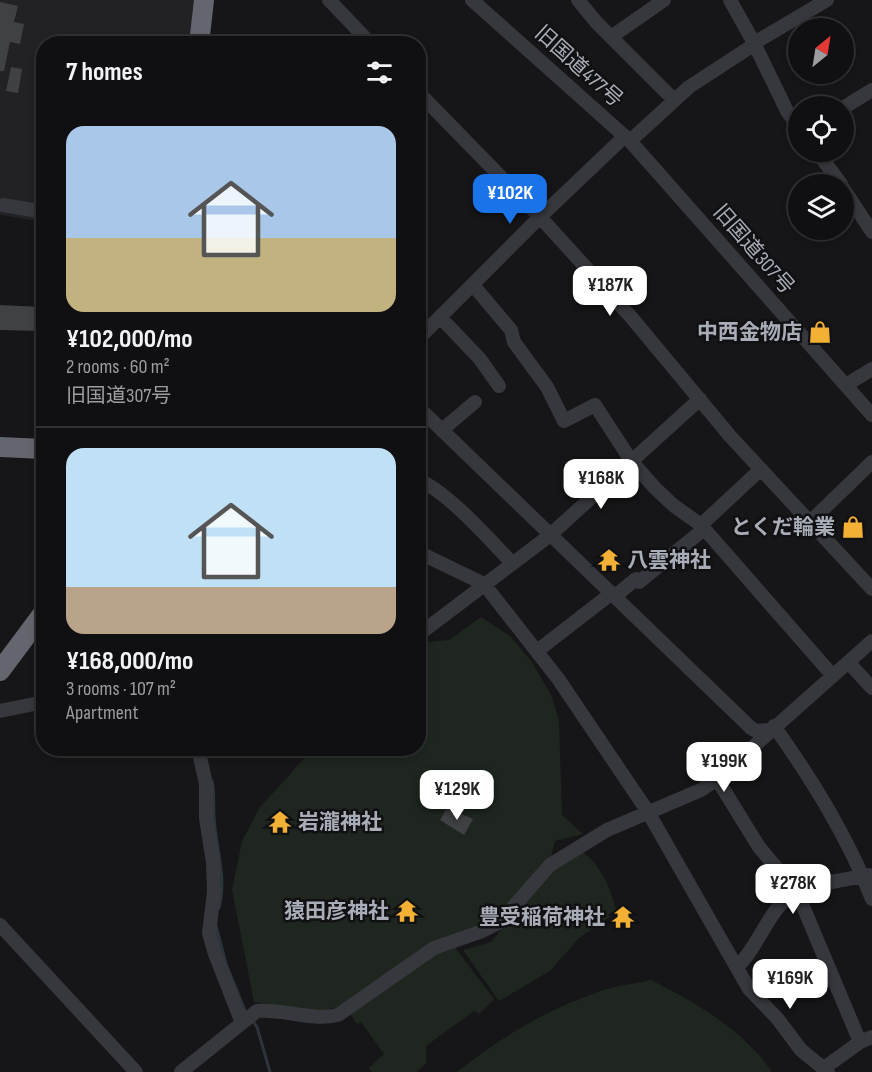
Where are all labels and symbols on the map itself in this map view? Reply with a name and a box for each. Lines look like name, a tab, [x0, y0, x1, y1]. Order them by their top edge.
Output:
north arrow	[788, 18, 854, 84]
street label: 旧国道477号	[530, 20, 628, 112]
pin: ¥102K	[468, 174, 552, 225]
street label: 旧国道307号	[708, 199, 799, 299]
pin: ¥187K	[568, 266, 652, 317]
shop icon: 中西金物店	[807, 319, 833, 345]
place label: 中西金物店	[697, 320, 802, 345]
pin: ¥168K	[559, 459, 643, 510]
shop icon: とくだ輪業	[840, 514, 866, 540]
place label: とくだ輪業	[731, 515, 835, 540]
temple icon: 八雲神社	[596, 547, 622, 573]
place label: 八雲神社	[627, 548, 711, 573]
pin: ¥199K	[682, 742, 766, 793]
pin: ¥129K	[415, 770, 499, 821]
temple icon: 岩瀧神社	[267, 809, 293, 835]
place label: 岩瀧神社	[298, 810, 382, 835]
pin: ¥278K	[751, 864, 835, 915]
temple icon: 猿田彦神社	[394, 898, 420, 924]
place label: 猿田彦神社	[284, 899, 389, 924]
temple icon: 豊受稲荷神社	[610, 904, 636, 930]
place label: 豊受稲荷神社	[479, 905, 605, 930]
pin: ¥169K	[748, 959, 832, 1010]

